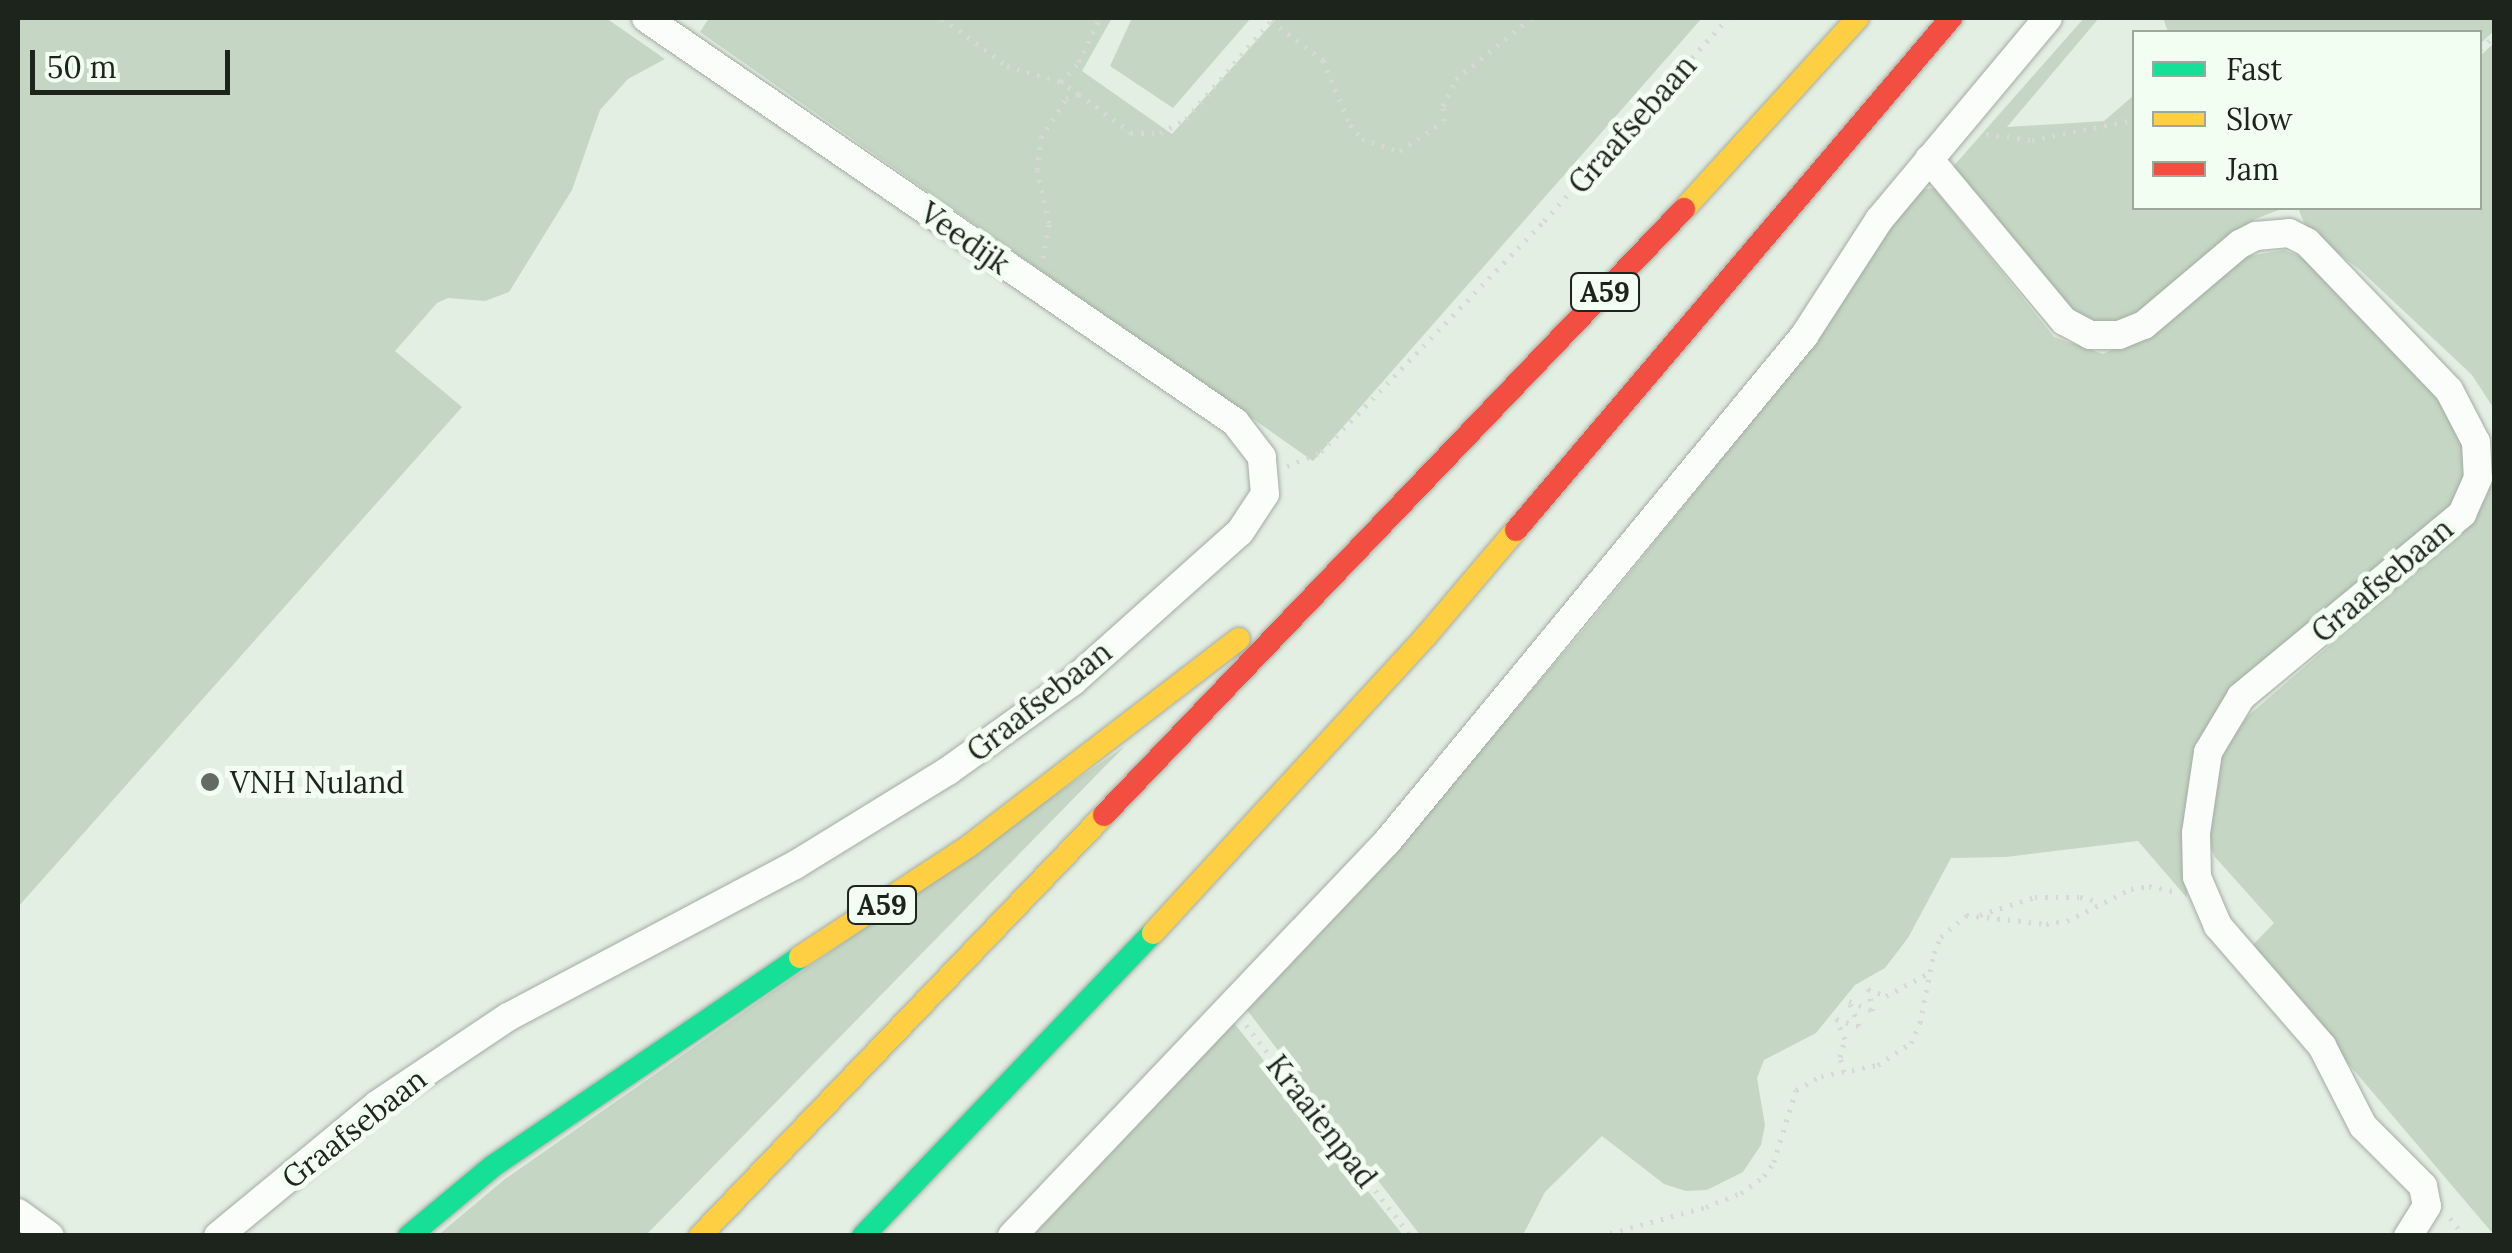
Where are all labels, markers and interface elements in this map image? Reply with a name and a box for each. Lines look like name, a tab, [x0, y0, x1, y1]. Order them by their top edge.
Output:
scale bar	[35, 30, 235, 92]
legend	[2132, 30, 2482, 210]
street label: Graafsebaan	[1561, 47, 1703, 201]
text: 50 m	[47, 48, 117, 86]
text: Fast	[2226, 50, 2282, 88]
text: Slow	[2226, 100, 2292, 138]
text: Jam	[2226, 150, 2279, 188]
street label: Veedijk	[913, 194, 1017, 282]
road number: A59	[1570, 269, 1640, 315]
street label: Graafsebaan	[2304, 510, 2460, 650]
street label: Graafsebaan	[960, 633, 1118, 769]
place label: VNH Nuland	[230, 764, 404, 800]
marker: VNH Nuland	[199, 771, 221, 793]
road number: A59	[847, 882, 917, 928]
street label: Kraaienpad	[1259, 1047, 1385, 1195]
street label: Graafsebaan	[275, 1060, 433, 1196]

